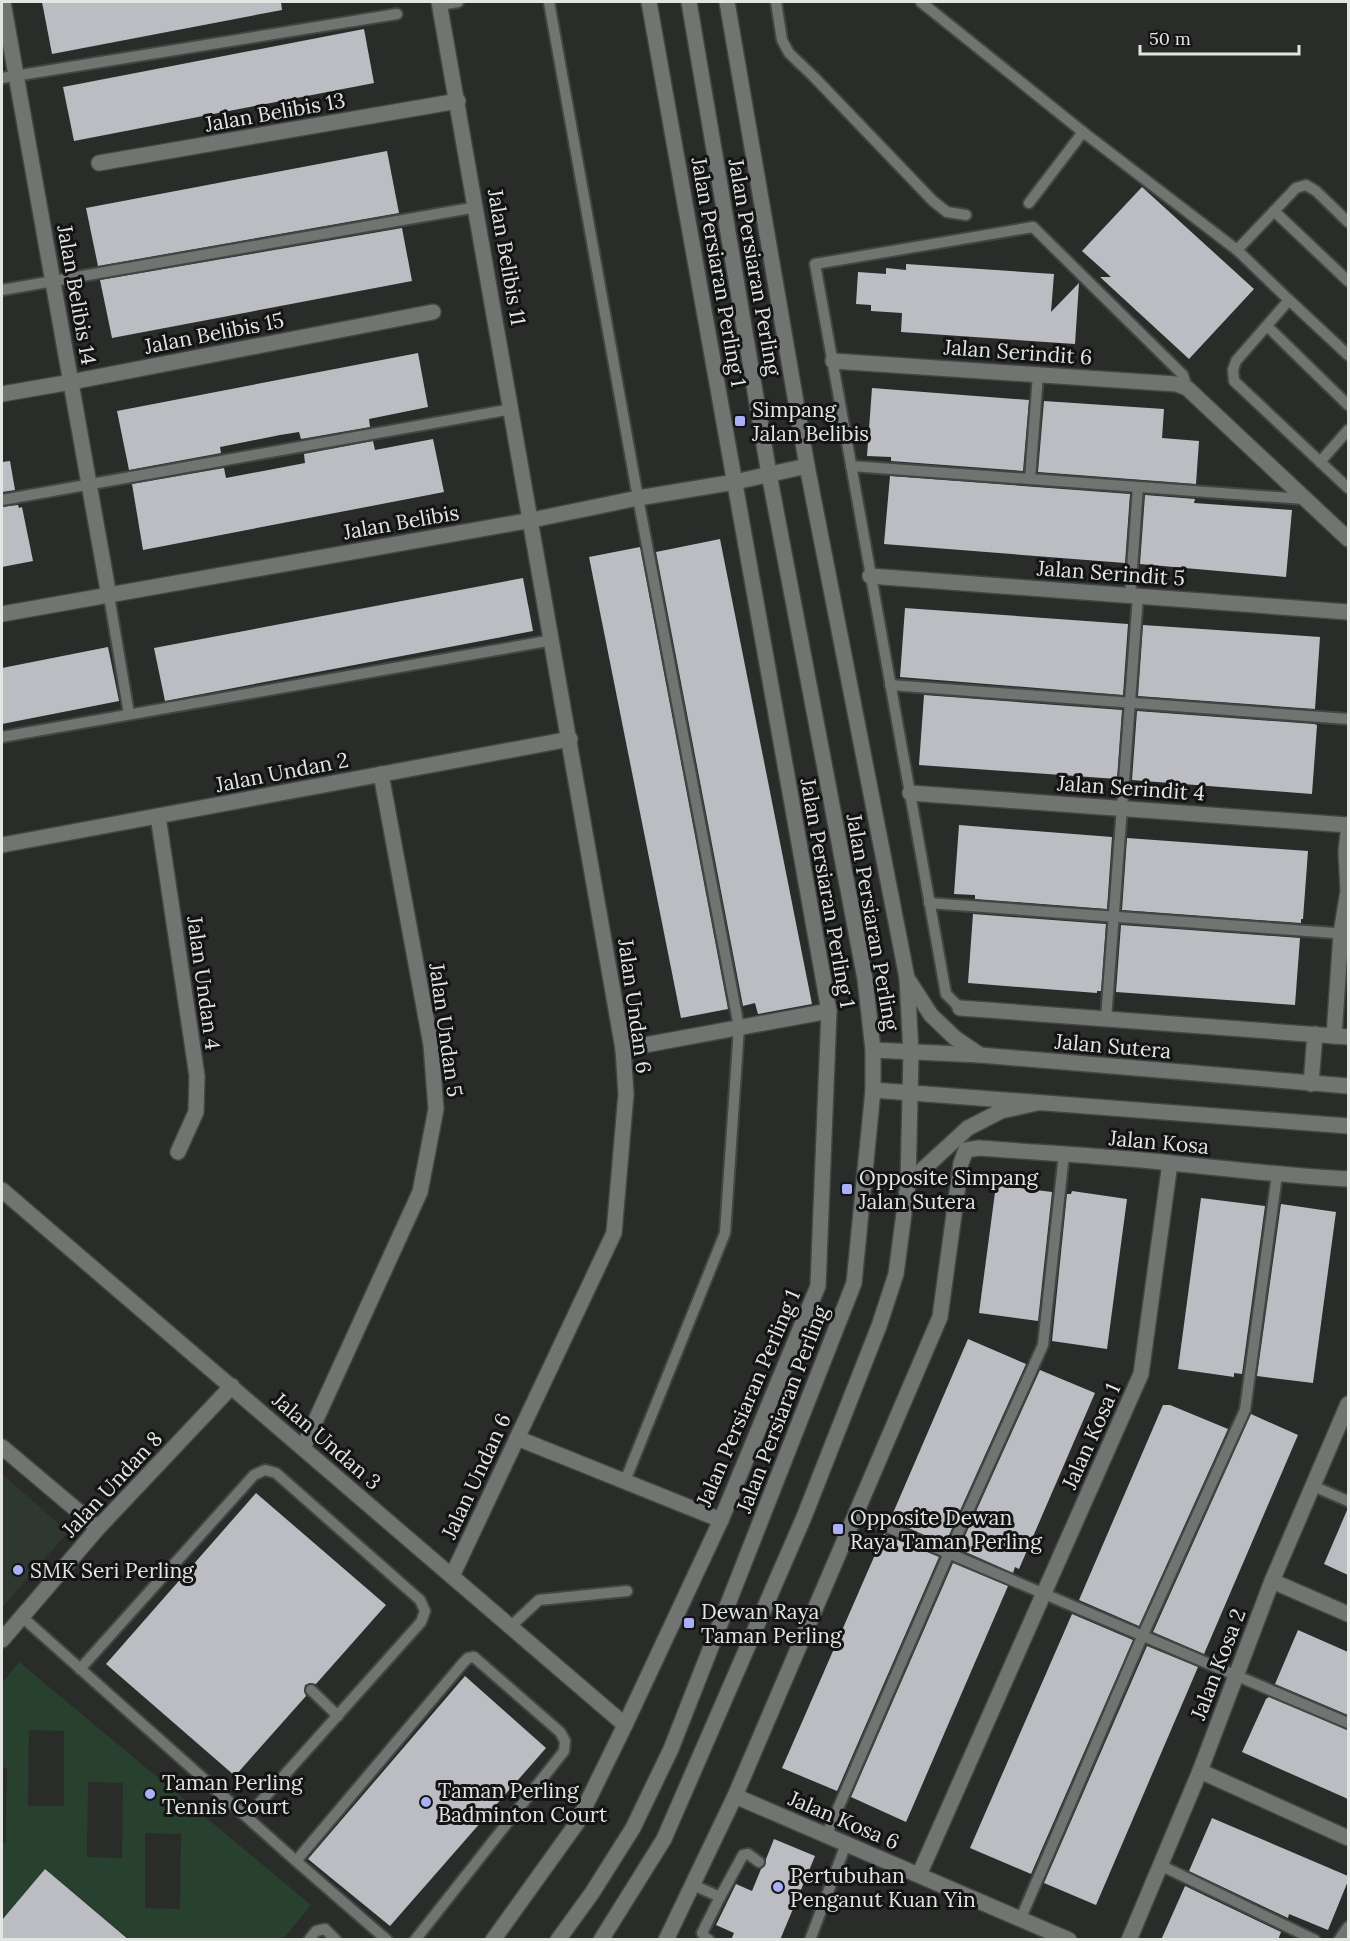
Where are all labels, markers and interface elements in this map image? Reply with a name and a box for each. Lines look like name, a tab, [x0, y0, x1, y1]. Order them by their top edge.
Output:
scale bar	[1140, 18, 1299, 56]
text: 50 m	[1149, 27, 1191, 50]
street label: Jalan Belibis 13	[202, 86, 347, 138]
street label: Jalan Persiaran Perling 1	[685, 154, 753, 389]
street label: Jalan Persiaran Perling	[722, 156, 787, 378]
street label: Jalan Belibis 11	[482, 186, 532, 327]
street label: Jalan Belibis 14	[51, 222, 103, 367]
street label: Jalan Belibis 15	[141, 306, 286, 360]
street label: Jalan Serindit 6	[942, 333, 1093, 371]
place label: Simpang Jalan Belibis	[751, 396, 869, 447]
marker: Simpang Jalan Belibis	[733, 414, 747, 428]
street label: Jalan Belibis	[340, 499, 461, 546]
street label: Jalan Serindit 5	[1035, 554, 1186, 592]
street label: Jalan Undan 2	[212, 746, 351, 798]
street label: Jalan Serindit 4	[1055, 769, 1206, 807]
street label: Jalan Persiaran Perling 1	[794, 775, 862, 1010]
street label: Jalan Persiaran Perling	[840, 811, 905, 1033]
street label: Jalan Undan 4	[181, 913, 227, 1052]
street label: Jalan Undan 6	[612, 936, 658, 1075]
street label: Jalan Undan 5	[423, 960, 469, 1099]
street label: Jalan Sutera	[1053, 1027, 1173, 1065]
street label: Jalan Kosa	[1107, 1124, 1210, 1160]
place label: Opposite Simpang Jalan Sutera	[858, 1164, 1039, 1215]
marker: Opposite Simpang Jalan Sutera	[840, 1182, 854, 1196]
street label: Jalan Persiaran Perling 1	[691, 1286, 805, 1510]
street label: Jalan Persiaran Perling	[731, 1302, 833, 1516]
street label: Jalan Kosa 1	[1055, 1379, 1126, 1494]
street label: Jalan Undan 3	[266, 1386, 387, 1495]
street label: Jalan Undan 6	[435, 1409, 517, 1544]
street label: Jalan Undan 8	[55, 1425, 168, 1543]
place label: Opposite Dewan Raya Taman Perling	[850, 1504, 1042, 1555]
marker: Opposite Dewan Raya Taman Perling	[831, 1522, 845, 1536]
place label: SMK Seri Perling	[30, 1557, 194, 1584]
marker: SMK Seri Perling	[11, 1563, 25, 1577]
place label: Dewan Raya Taman Perling	[701, 1598, 842, 1649]
street label: Jalan Kosa 2	[1184, 1605, 1252, 1724]
marker: Dewan Raya Taman Perling	[682, 1616, 696, 1630]
place label: Taman Perling Tennis Court	[162, 1769, 303, 1820]
place label: Taman Perling Badminton Court	[438, 1777, 608, 1828]
street label: Jalan Kosa 6	[784, 1784, 903, 1855]
marker: Taman Perling Tennis Court	[143, 1787, 157, 1801]
marker: Taman Perling Badminton Court	[419, 1795, 433, 1809]
place label: Pertubuhan Penganut Kuan Yin	[790, 1862, 976, 1913]
marker: Pertubuhan Penganut Kuan Yin	[771, 1880, 785, 1894]

